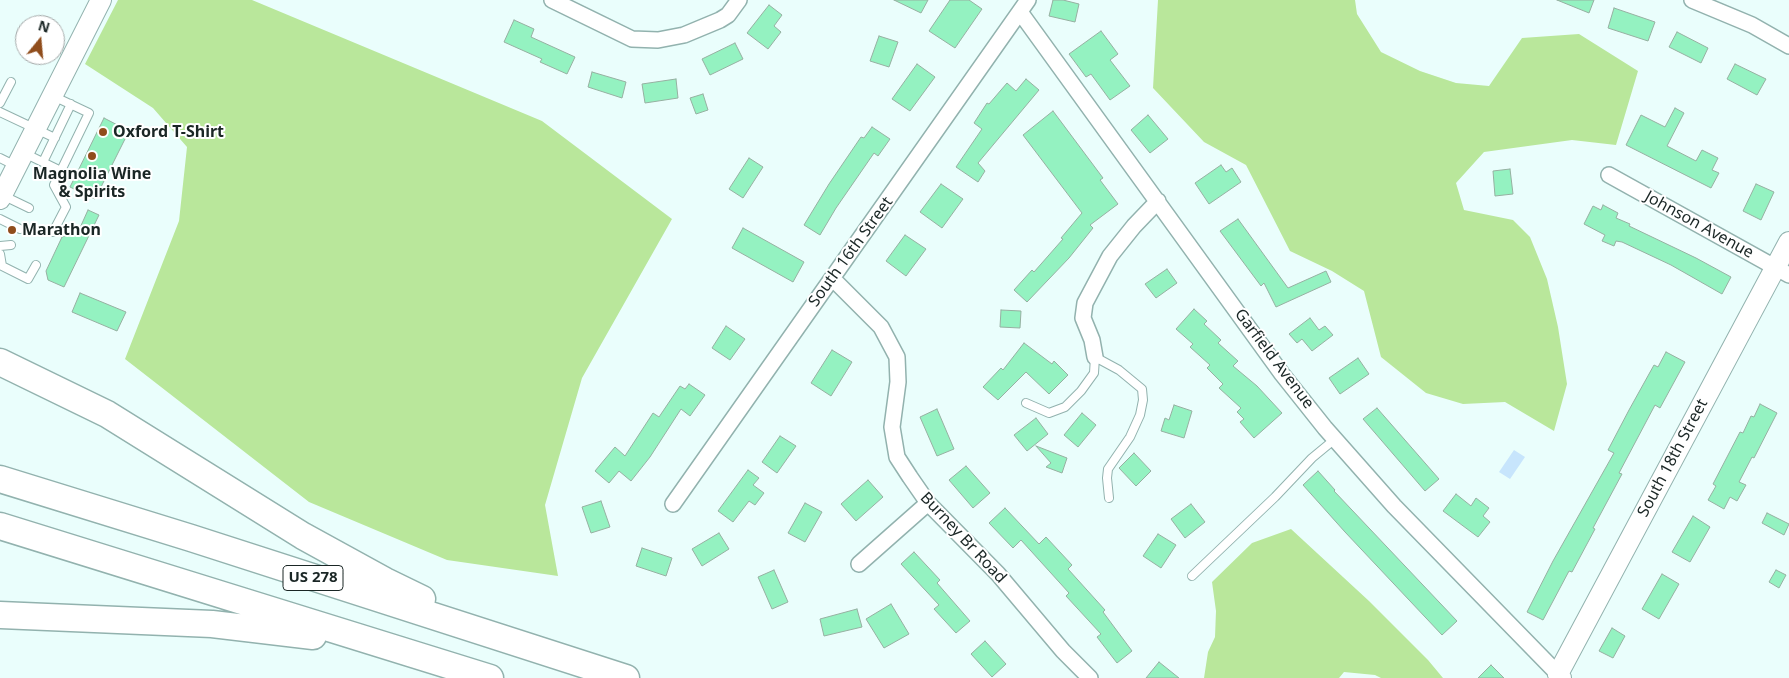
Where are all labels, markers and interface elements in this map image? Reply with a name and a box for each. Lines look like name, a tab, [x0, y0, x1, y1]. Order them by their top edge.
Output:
north arrow	[15, 15, 65, 65]
text: N	[36, 15, 52, 37]
place label: Oxford T-Shirt	[113, 122, 224, 142]
marker: Oxford T-Shirt	[97, 126, 109, 138]
marker: Magnolia Wine & Spirits	[86, 150, 98, 162]
place label: Magnolia Wine & Spirits	[33, 164, 151, 202]
street label: Johnson Avenue	[1641, 187, 1757, 263]
street label: South 16th Street	[805, 193, 897, 311]
place label: Marathon	[22, 220, 101, 240]
marker: Marathon	[6, 224, 18, 236]
street label: Garfield Avenue	[1230, 305, 1318, 413]
street label: South 18th Street	[1634, 396, 1712, 520]
street label: Burney Br Road	[916, 489, 1010, 587]
road number: US 278	[283, 566, 343, 590]

